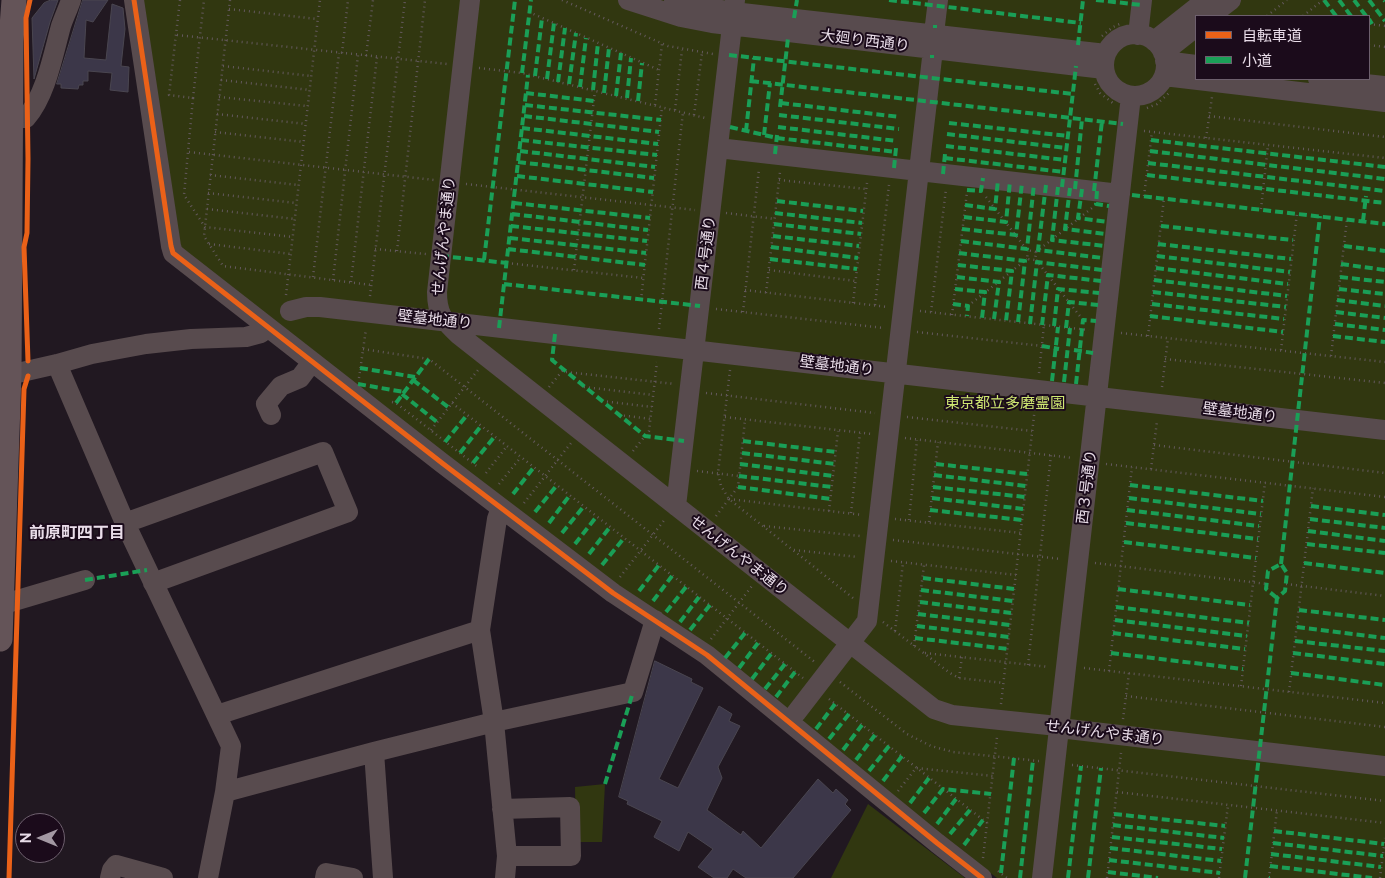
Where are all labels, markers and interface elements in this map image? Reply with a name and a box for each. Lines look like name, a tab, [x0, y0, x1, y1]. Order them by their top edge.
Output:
legend	[1195, 15, 1370, 80]
street label: 大廻り西通り	[819, 27, 911, 55]
text: 自転車道	[1242, 27, 1302, 45]
text: 小道	[1242, 52, 1272, 70]
street label: せんげんやま通り	[429, 175, 459, 297]
street label: 西４号通り	[692, 215, 720, 291]
street label: 壁墓地通り	[397, 307, 473, 333]
street label: 壁墓地通り	[799, 352, 875, 380]
park label: 東京都立多磨霊園	[945, 394, 1065, 412]
street label: 壁墓地通り	[1202, 399, 1278, 427]
street label: 西３号通り	[1073, 449, 1101, 525]
street label: せんげんやま通り	[686, 512, 792, 600]
district label: 前原町四丁目	[29, 523, 125, 543]
street label: せんげんやま通り	[1044, 717, 1166, 749]
north arrow	[15, 813, 65, 863]
text: N	[18, 833, 34, 843]

